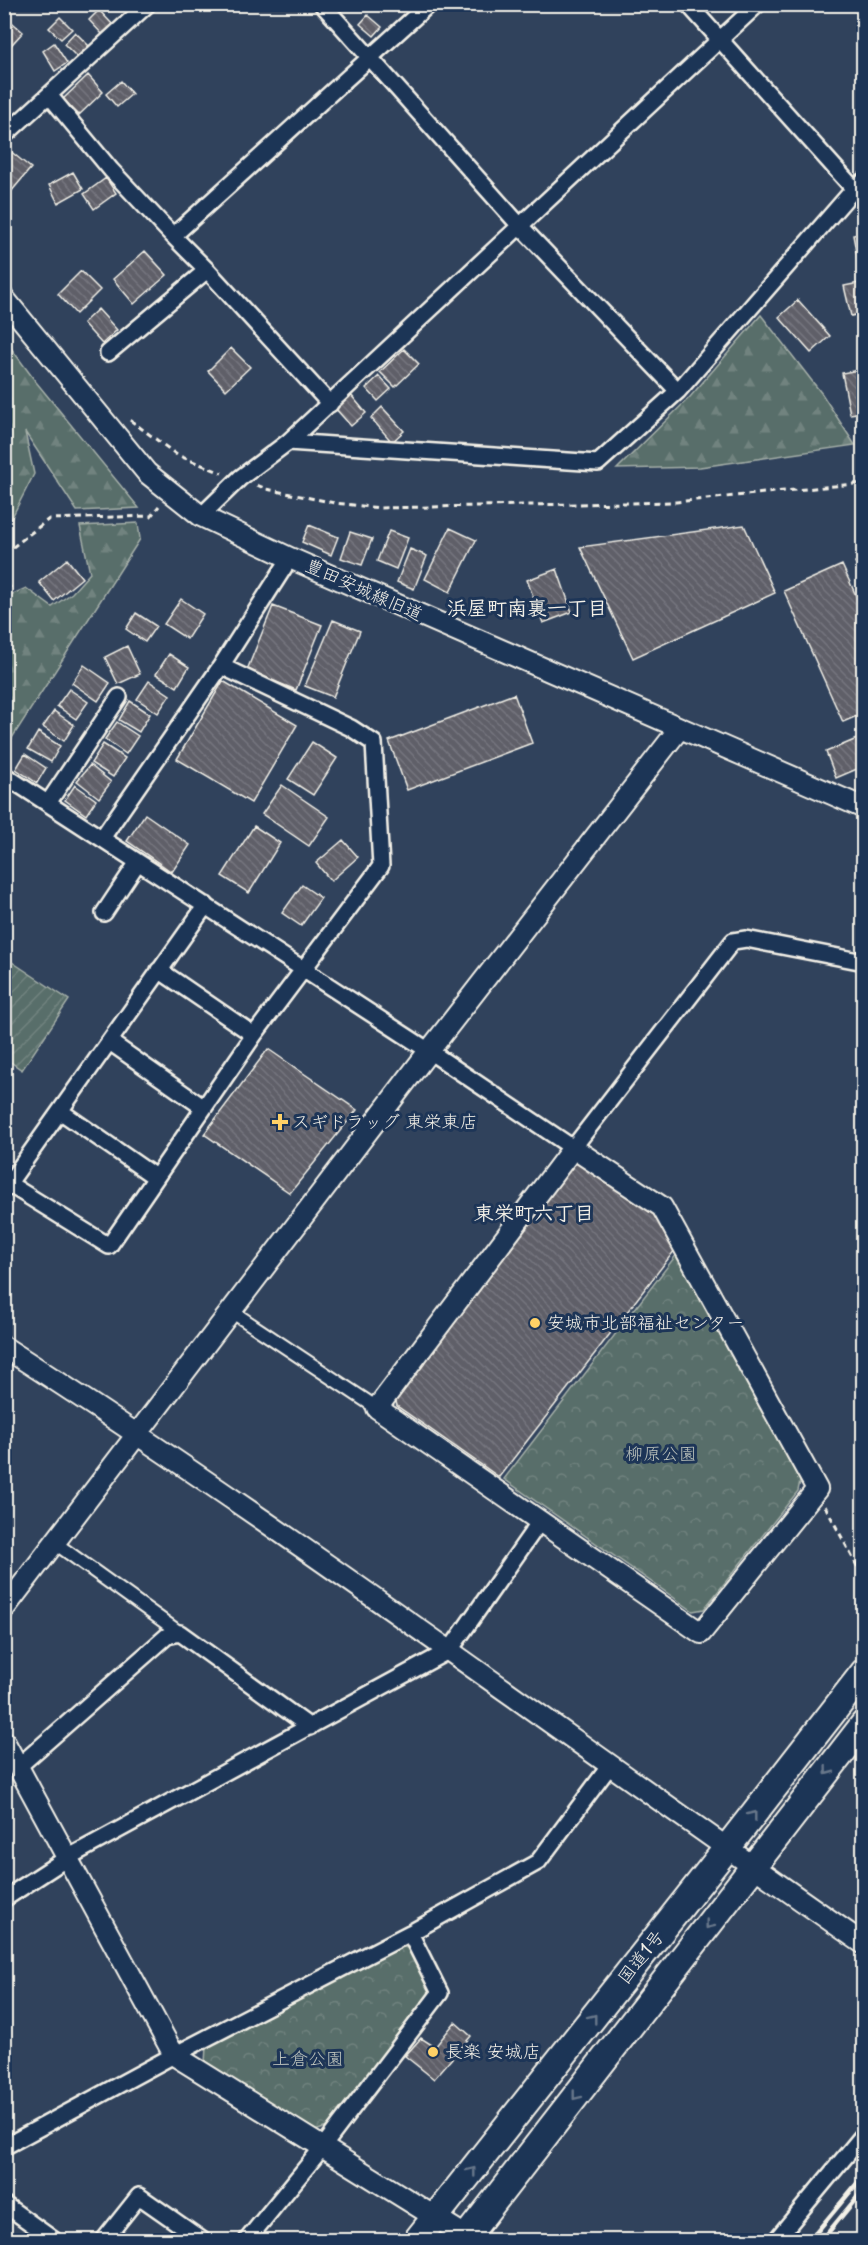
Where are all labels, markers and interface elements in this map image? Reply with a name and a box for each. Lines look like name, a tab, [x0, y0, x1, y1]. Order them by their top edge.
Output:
street label: 豊田安城線旧道	[302, 551, 428, 627]
district label: 浜屋町南裏一丁目	[447, 592, 607, 622]
place label: スギドラッグ 東栄東店	[292, 1107, 478, 1134]
marker: スギドラッグ 東栄東店	[273, 1115, 287, 1129]
district label: 東栄町六丁目	[474, 1197, 594, 1227]
place label: 安城市北部福祉センター	[547, 1308, 744, 1335]
marker: 安城市北部福祉センター	[528, 1316, 542, 1330]
park label: 柳原公園	[625, 1439, 697, 1466]
one-way arrow	[824, 1764, 835, 1775]
one-way arrow	[746, 1811, 757, 1822]
one-way arrow	[706, 1918, 717, 1929]
street label: 国道1号	[610, 1923, 670, 1989]
one-way arrow	[586, 2013, 597, 2024]
place label: 長楽 安城店	[445, 2037, 541, 2064]
park label: 上倉公園	[272, 2044, 344, 2071]
marker: 長楽 安城店	[426, 2045, 440, 2059]
one-way arrow	[573, 2089, 584, 2100]
one-way arrow	[465, 2166, 476, 2177]

